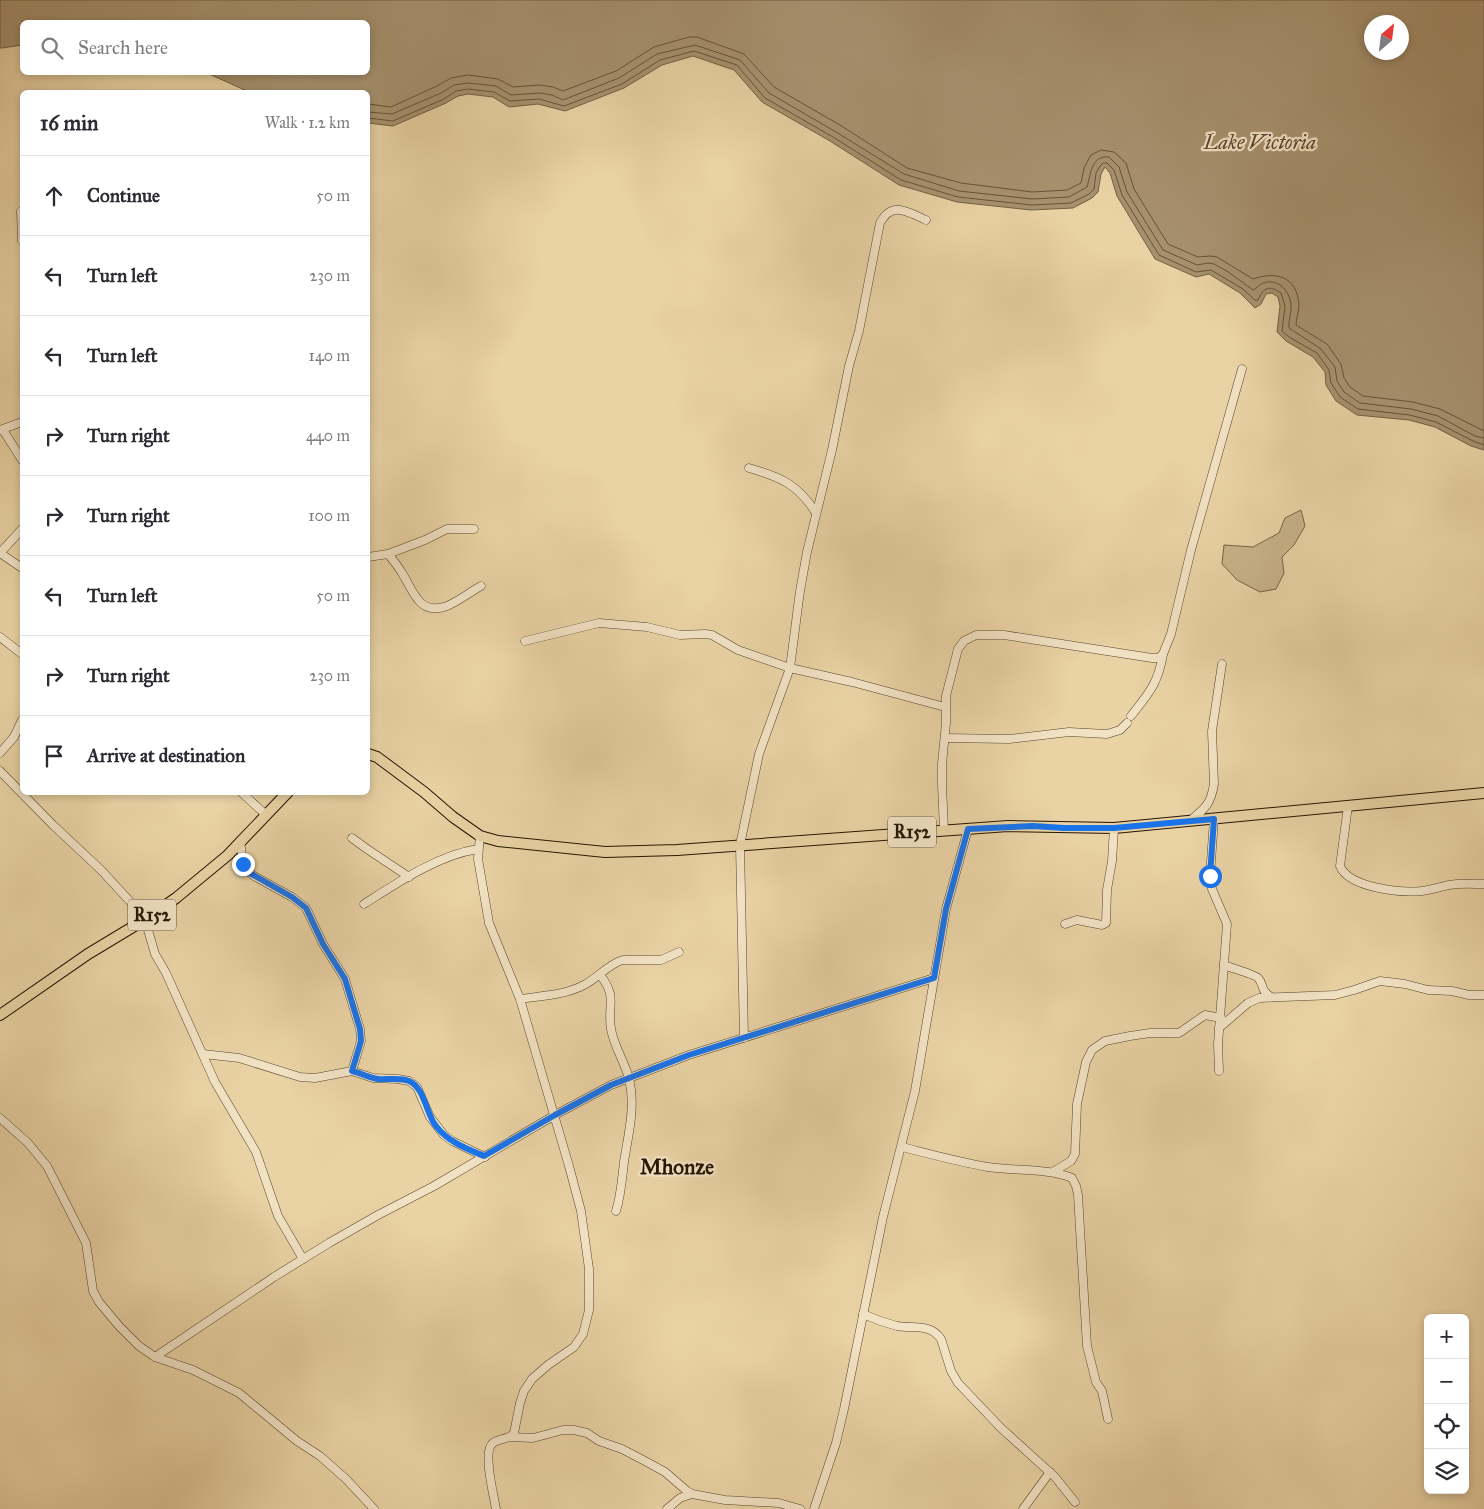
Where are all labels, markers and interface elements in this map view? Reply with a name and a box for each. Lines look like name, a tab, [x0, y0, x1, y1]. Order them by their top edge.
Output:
north arrow	[1364, 15, 1409, 60]
search box	[20, 20, 370, 75]
icon: search	[38, 34, 66, 62]
text: Search here	[78, 36, 168, 59]
text: 16 min	[40, 110, 98, 136]
text: Walk · 1.2 km	[265, 113, 350, 132]
water label: Lake Victoria	[1203, 130, 1316, 154]
icon: ahead	[40, 182, 68, 210]
text: Continue	[87, 184, 160, 207]
text: 50 m	[316, 186, 350, 205]
icon: left	[40, 262, 68, 290]
text: Turn left	[87, 264, 157, 287]
text: 230 m	[310, 266, 350, 285]
icon: left	[40, 342, 68, 370]
text: Turn left	[87, 344, 157, 367]
text: 140 m	[309, 346, 350, 365]
icon: right	[40, 422, 68, 450]
text: Turn right	[87, 424, 170, 447]
text: 440 m	[306, 426, 350, 445]
icon: right	[40, 502, 68, 530]
text: Turn right	[87, 504, 170, 527]
text: 100 m	[308, 506, 350, 525]
icon: left	[40, 582, 68, 610]
text: Turn left	[87, 584, 157, 607]
text: 50 m	[316, 586, 350, 605]
icon: right	[40, 662, 68, 690]
text: Turn right	[87, 664, 170, 687]
text: 230 m	[310, 666, 350, 685]
icon: arrive	[40, 742, 68, 770]
text: Arrive at destination	[87, 744, 245, 767]
road number: R152	[888, 816, 936, 848]
route end	[232, 853, 255, 876]
route start	[1199, 865, 1222, 888]
road number: R152	[128, 900, 176, 930]
district label: Mhonze	[640, 1154, 714, 1180]
map controls	[1424, 1314, 1469, 1494]
button: +	[1424, 1314, 1469, 1359]
button: −	[1424, 1359, 1469, 1404]
button: locate	[1424, 1404, 1469, 1449]
button: layers	[1424, 1449, 1469, 1494]

